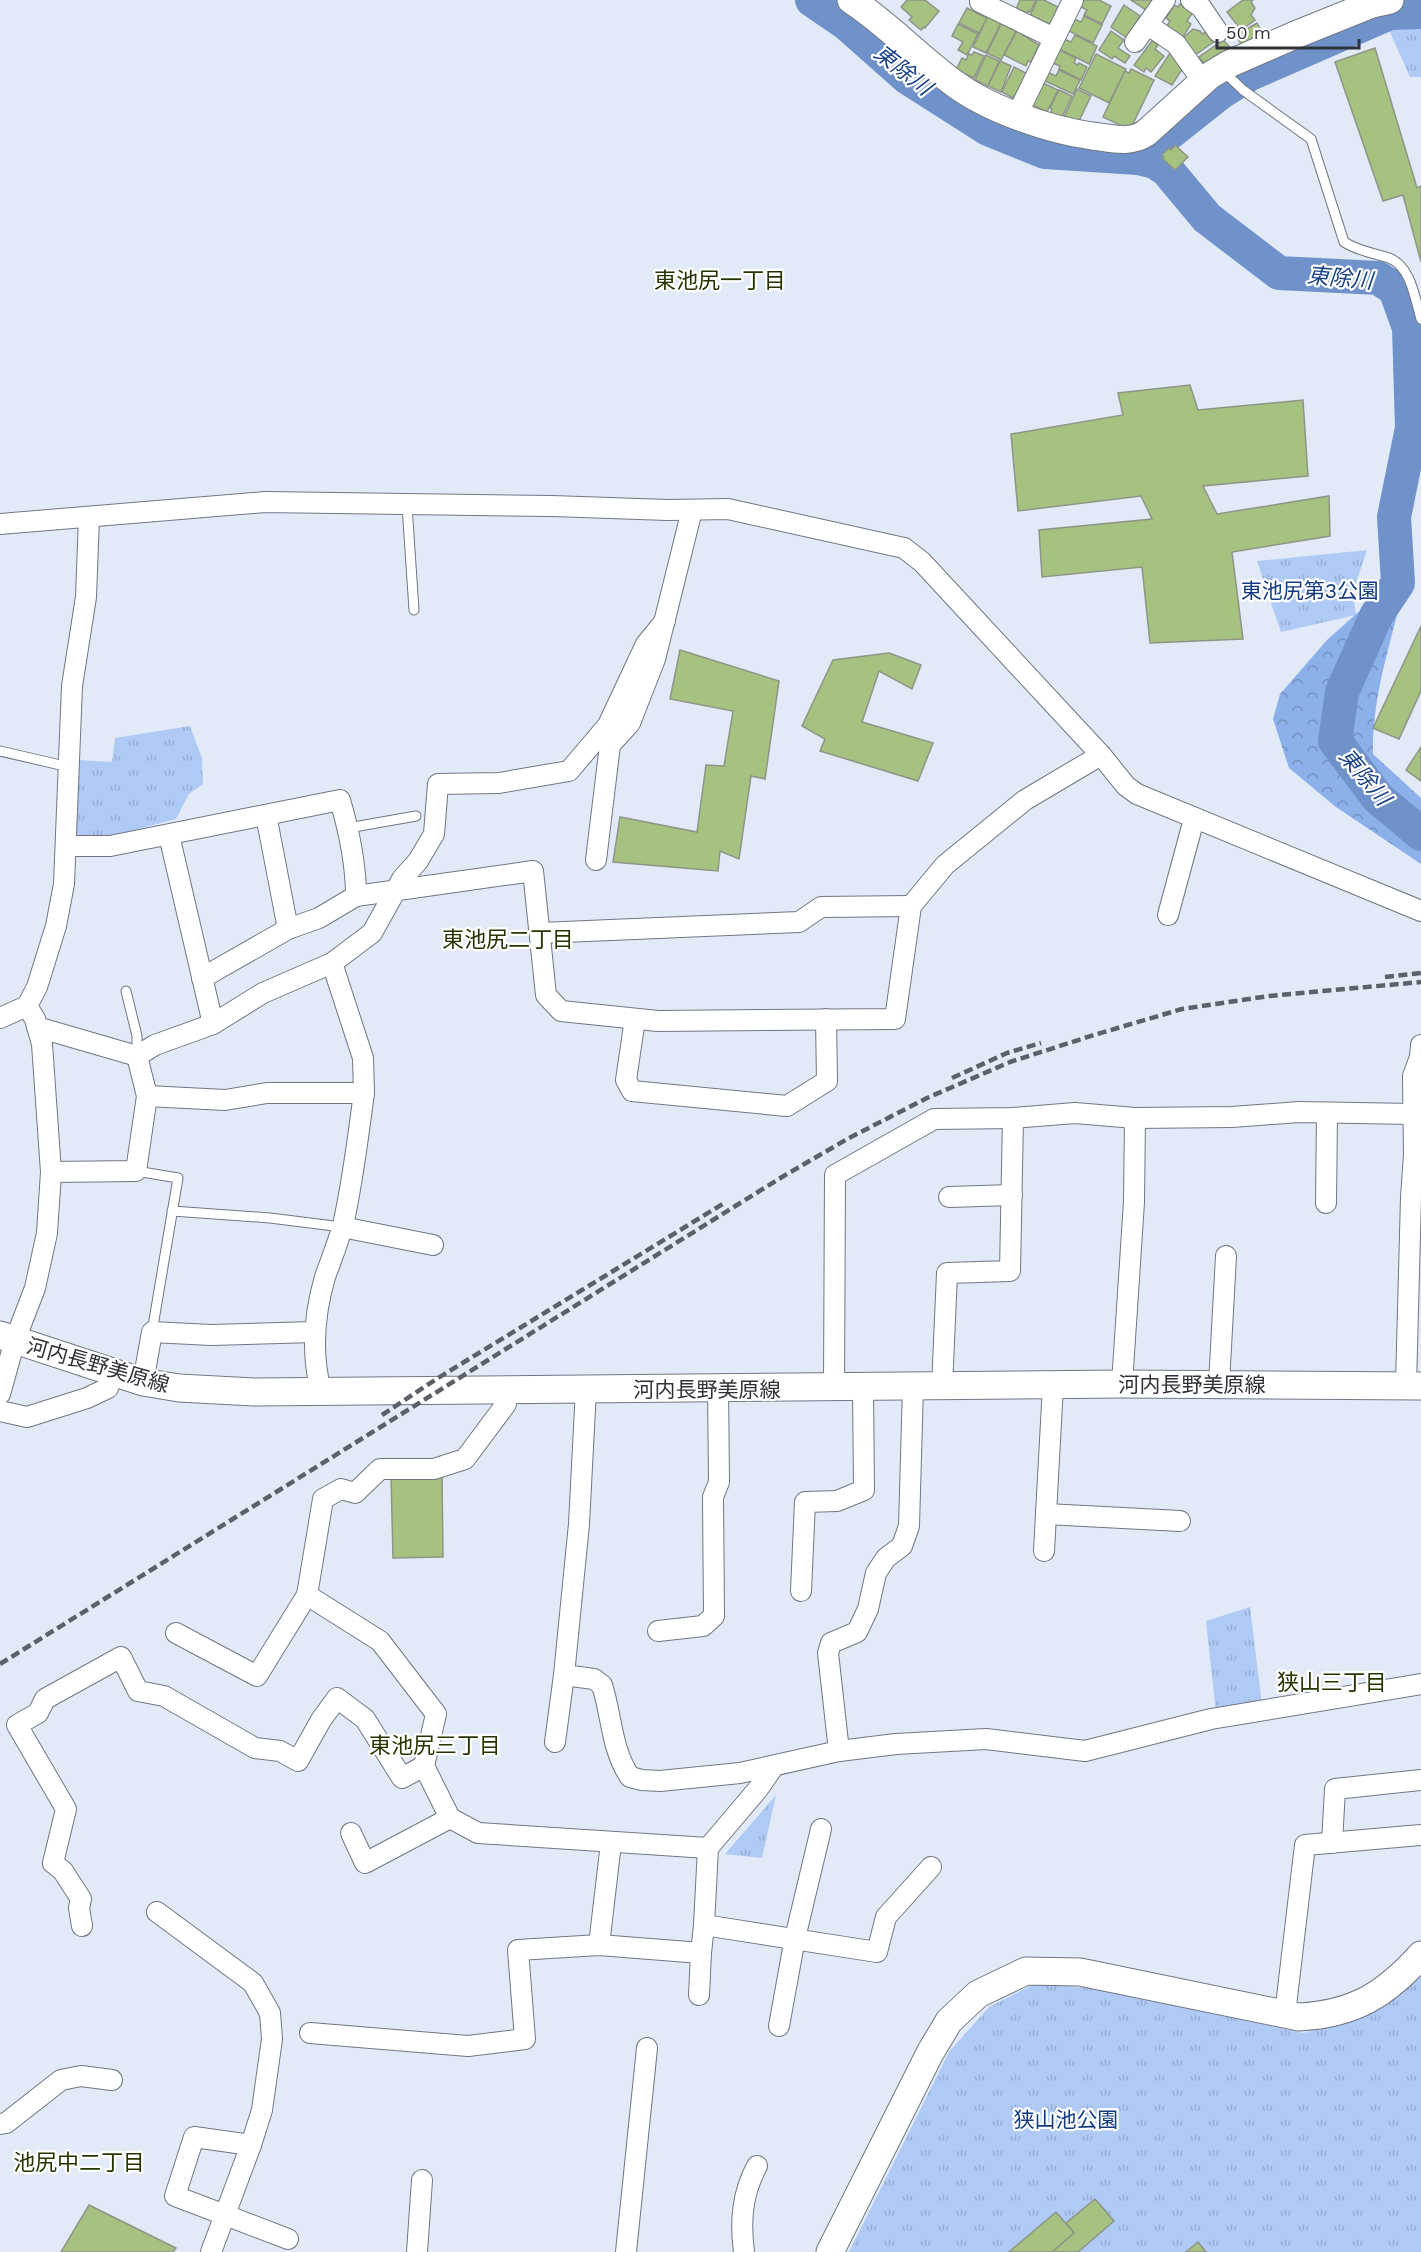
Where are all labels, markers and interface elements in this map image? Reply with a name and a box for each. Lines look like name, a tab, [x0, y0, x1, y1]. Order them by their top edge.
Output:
scale bar	[1217, 12, 1360, 50]
text: 50 m	[1226, 22, 1271, 43]
water label: 東除川	[869, 40, 938, 101]
water label: 東除川	[1306, 263, 1376, 294]
district label: 東池尻一丁目	[654, 268, 786, 293]
park label: 東池尻第3公園	[1241, 578, 1379, 603]
water label: 東除川	[1334, 744, 1397, 812]
district label: 東池尻二丁目	[442, 927, 574, 952]
street label: 河内長野美原線	[24, 1333, 172, 1397]
street label: 河内長野美原線	[1119, 1372, 1266, 1397]
street label: 河内長野美原線	[634, 1377, 781, 1402]
district label: 狭山三丁目	[1277, 1670, 1387, 1695]
district label: 東池尻三丁目	[369, 1733, 501, 1758]
park label: 狭山池公園	[1014, 2107, 1119, 2132]
district label: 池尻中二丁目	[13, 2150, 145, 2175]

